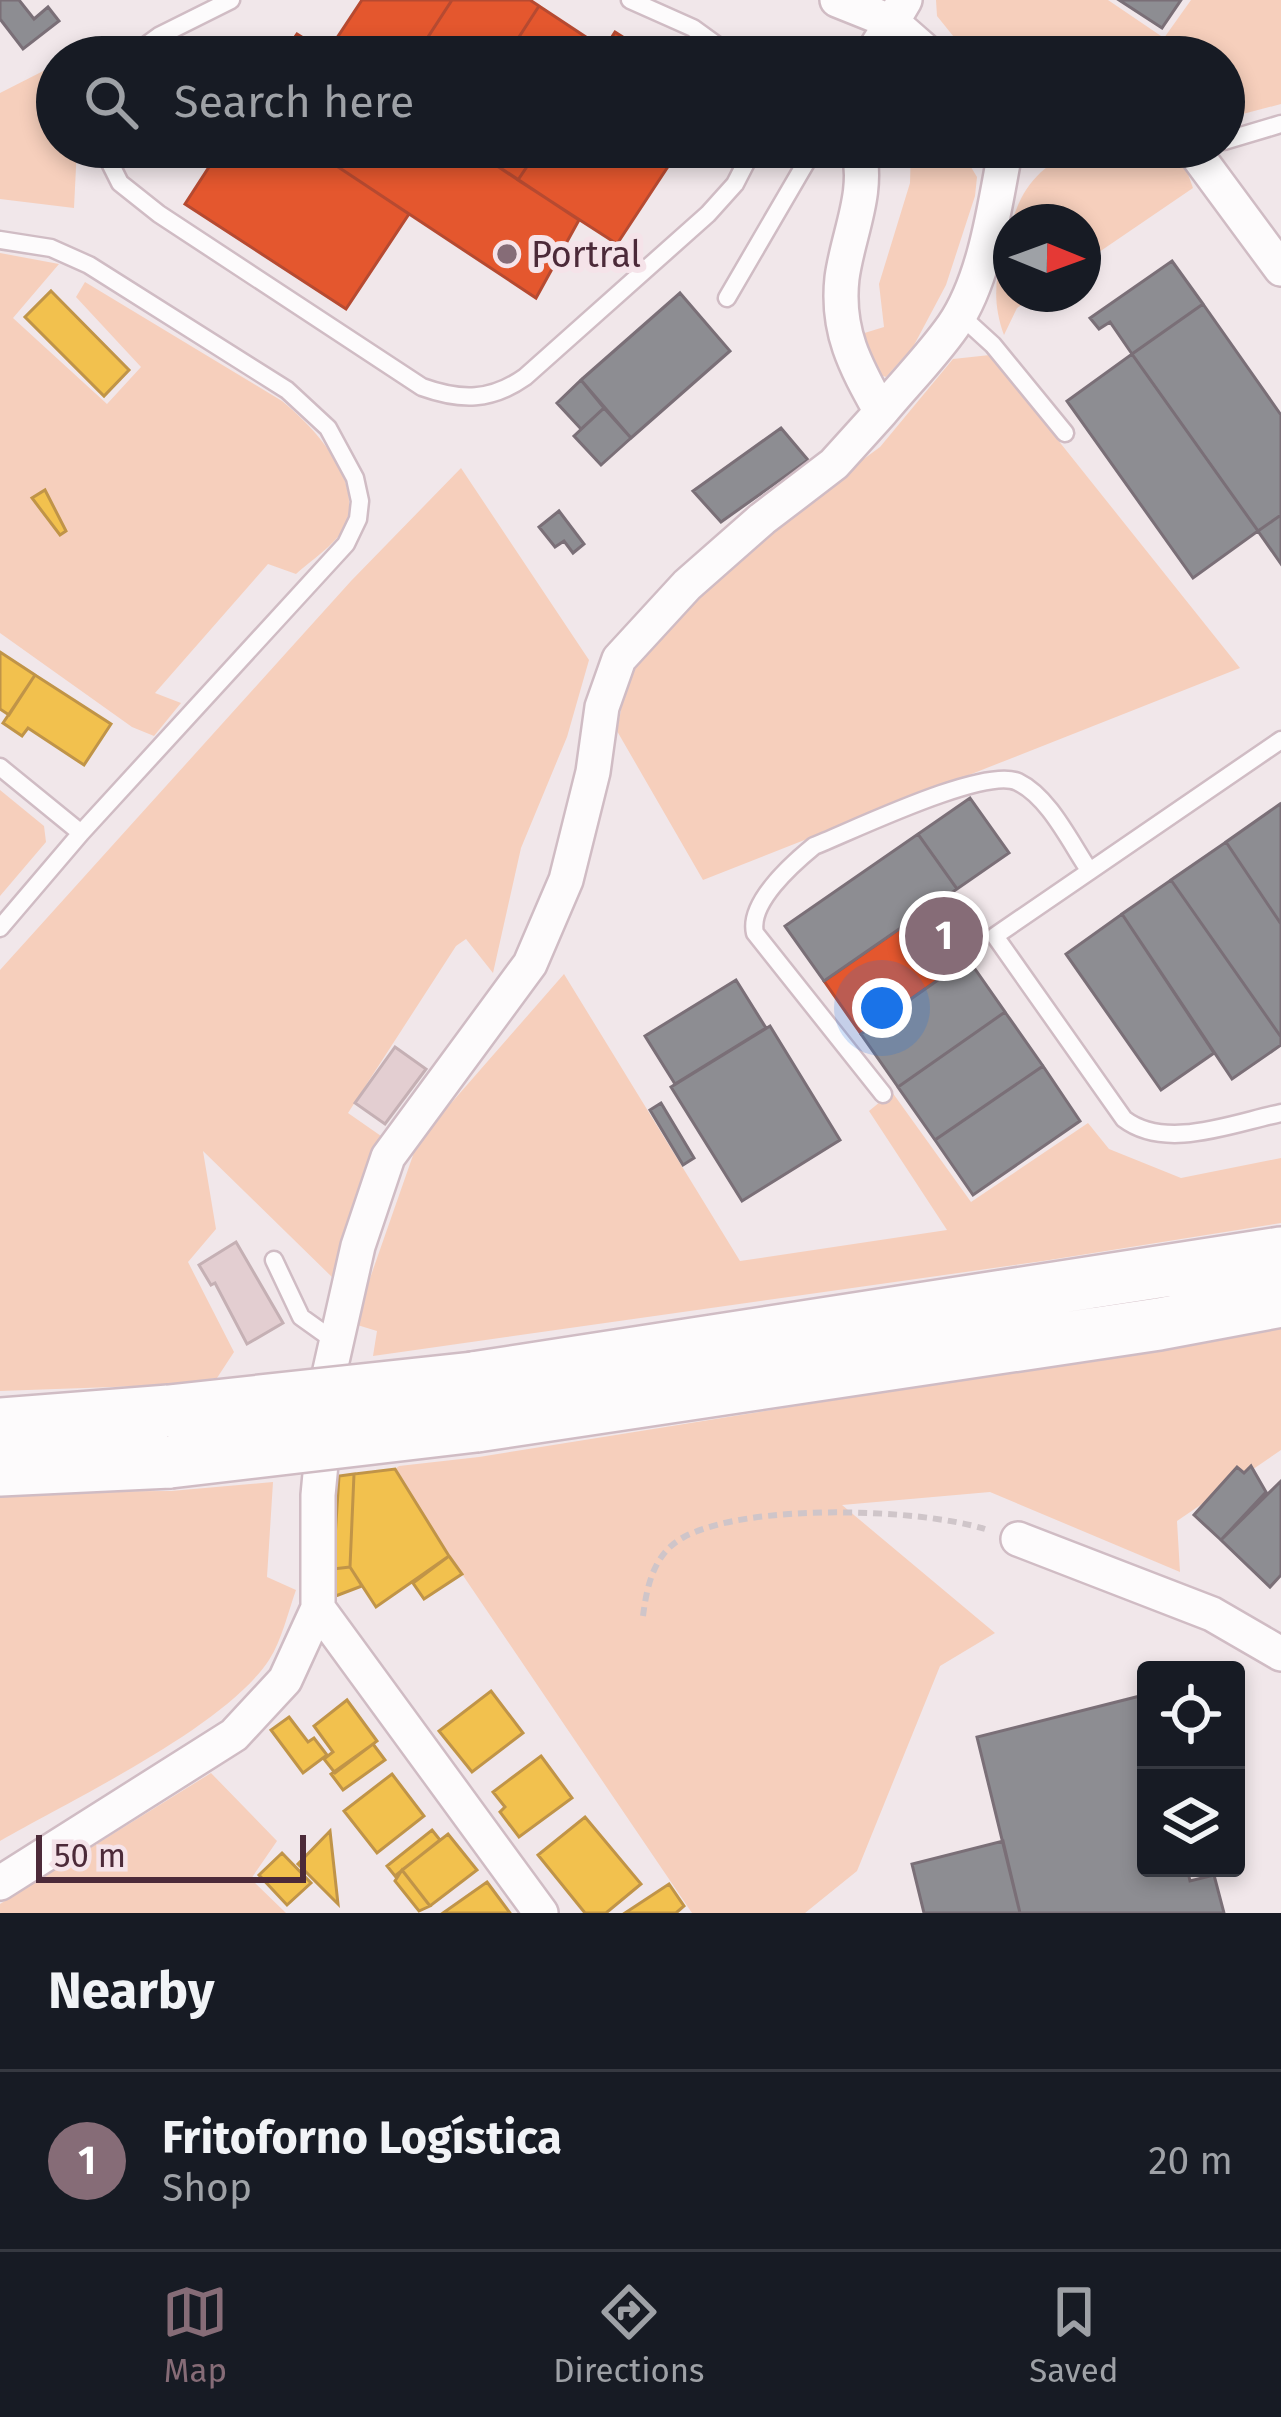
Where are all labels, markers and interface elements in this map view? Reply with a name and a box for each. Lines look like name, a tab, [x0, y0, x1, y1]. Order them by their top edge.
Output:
search box	[36, 36, 1245, 168]
icon: search	[78, 69, 144, 135]
text: Search here	[174, 75, 414, 129]
north arrow	[993, 204, 1101, 312]
place label: Portral	[531, 233, 641, 277]
marker: Portral	[494, 241, 520, 267]
pin: 1	[905, 891, 983, 981]
your location	[852, 978, 912, 1038]
map controls	[1137, 1661, 1245, 1877]
button: locate	[1137, 1661, 1245, 1769]
button: layers	[1137, 1769, 1245, 1877]
scale bar	[36, 1829, 306, 1882]
text: 50 m	[54, 1836, 126, 1876]
text: Nearby	[48, 1960, 214, 2022]
text: Fritoforno Logística	[162, 2111, 562, 2165]
text: 1	[78, 2138, 96, 2184]
text: 20 m	[1148, 2138, 1233, 2184]
text: Shop	[162, 2165, 252, 2211]
tab: Map	[162, 2279, 228, 2391]
tab: Directions	[553, 2279, 705, 2391]
tab: Saved	[1029, 2279, 1119, 2391]

